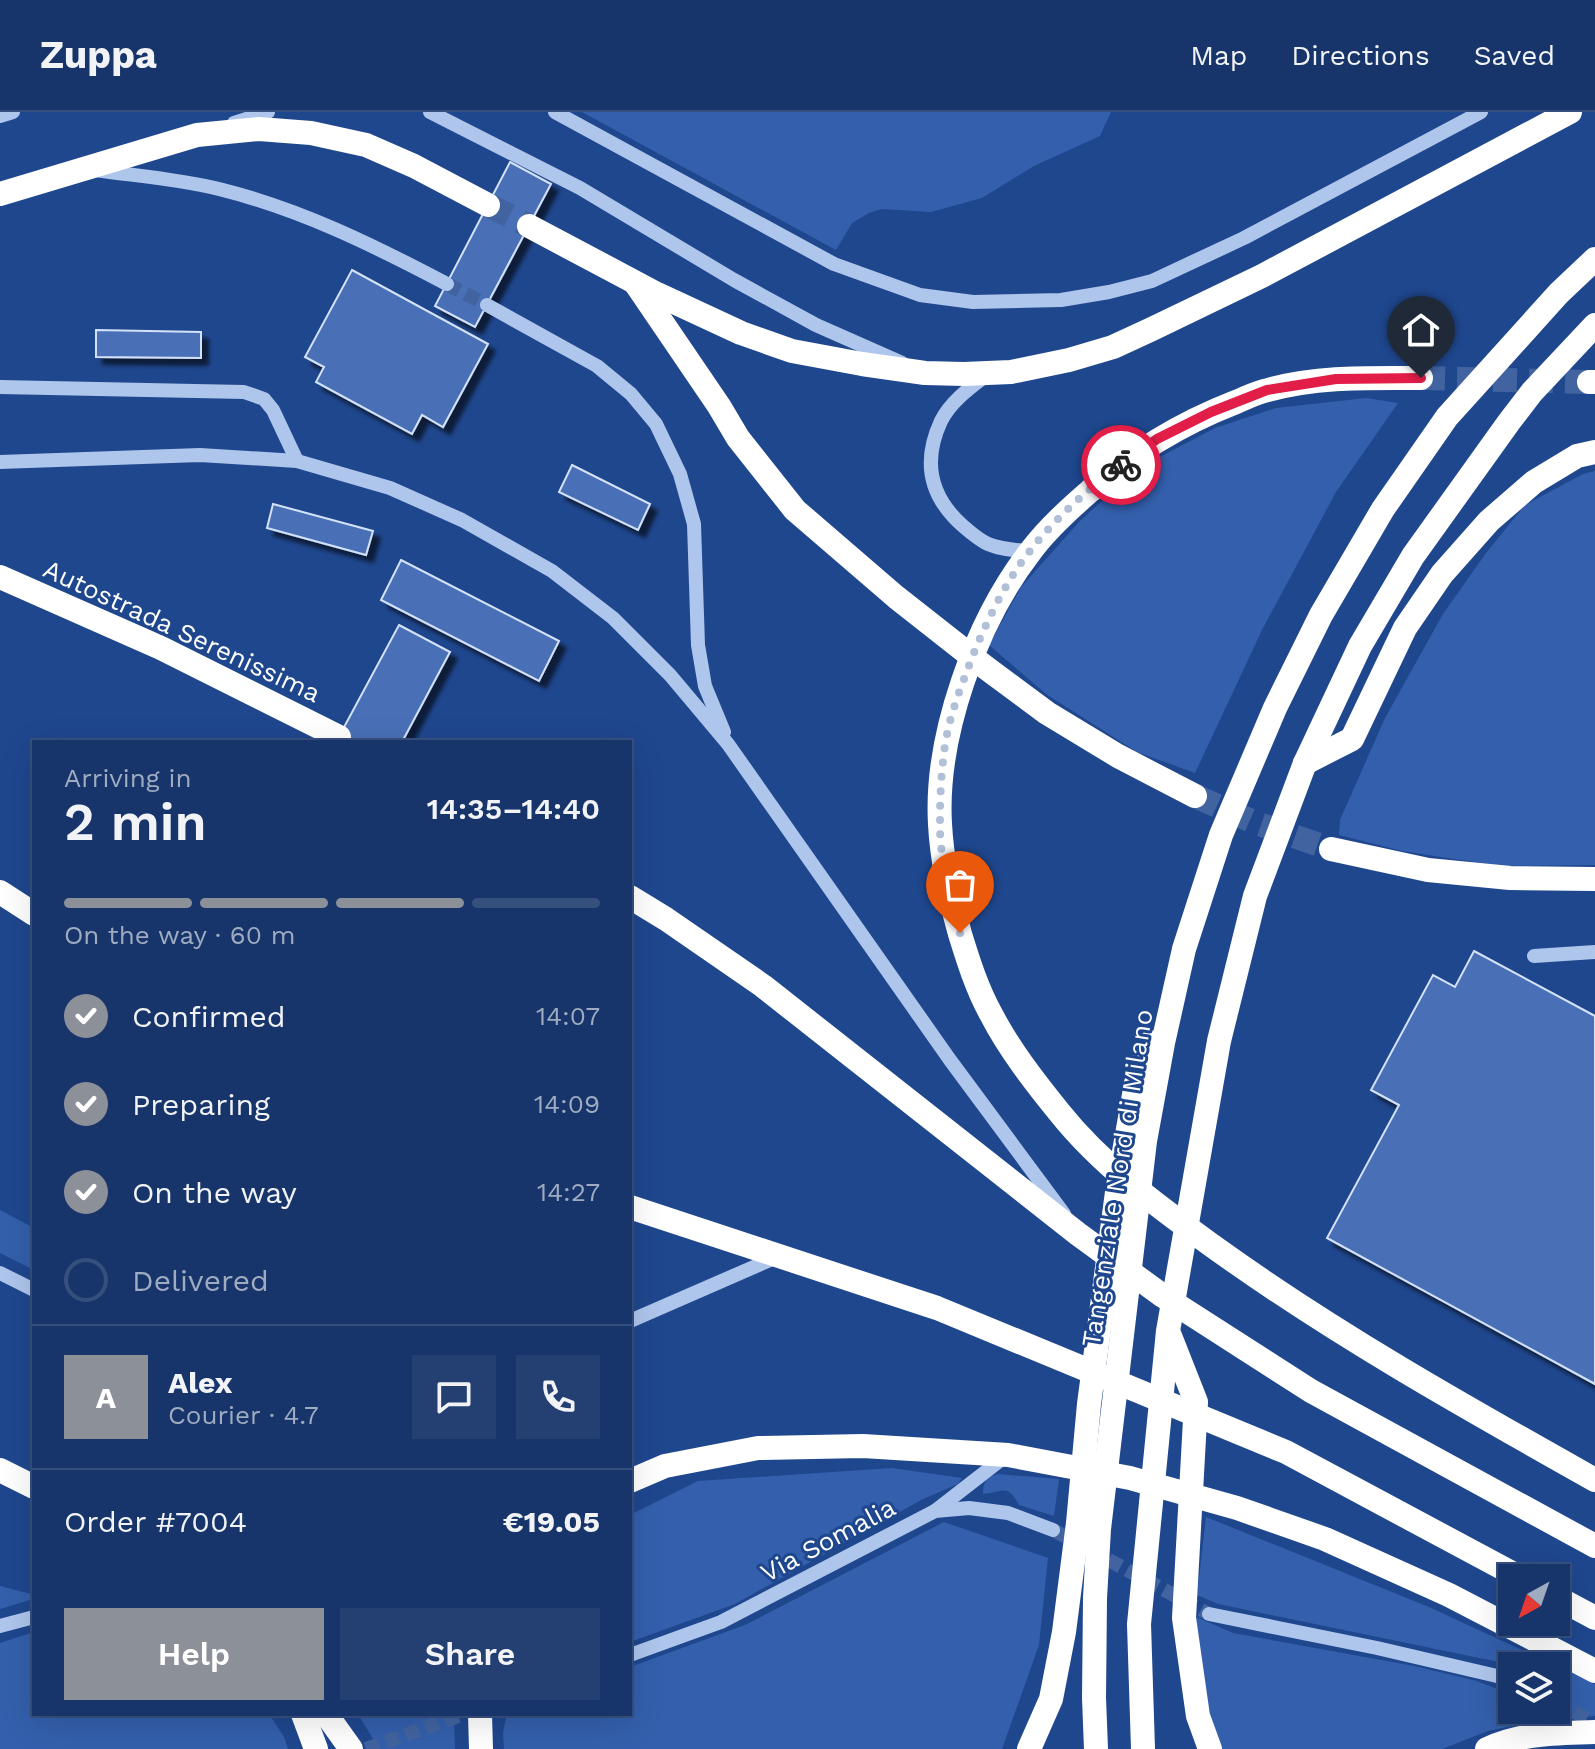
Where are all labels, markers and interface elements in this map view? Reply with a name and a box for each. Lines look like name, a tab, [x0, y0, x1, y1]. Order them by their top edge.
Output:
text: Zuppa	[40, 33, 157, 77]
text: Map	[1190, 39, 1247, 72]
text: Directions	[1291, 39, 1430, 72]
text: Saved	[1474, 39, 1555, 72]
pin	[1387, 296, 1455, 378]
icon: home	[1399, 308, 1443, 352]
courier	[1081, 425, 1161, 505]
icon: bike	[1099, 443, 1143, 487]
street label: Autostrada Serenissima	[39, 554, 325, 709]
text: Arriving in	[64, 763, 192, 793]
text: 14:35–14:40	[427, 791, 600, 826]
text: 2 min	[64, 792, 207, 853]
pin	[926, 851, 994, 933]
icon: bag	[938, 863, 982, 907]
text: On the way · 60 m	[64, 920, 295, 950]
icon: check	[64, 994, 108, 1038]
text: Confirmed	[132, 999, 286, 1034]
text: 14:07	[536, 1001, 600, 1031]
street label: Tangenziale Nord di Milano	[1075, 1007, 1159, 1349]
icon: check	[64, 1082, 108, 1126]
text: Preparing	[132, 1087, 270, 1122]
text: 14:09	[534, 1089, 600, 1119]
icon: check	[64, 1170, 108, 1214]
text: On the way	[132, 1175, 297, 1210]
text: 14:27	[537, 1177, 600, 1207]
text: Delivered	[132, 1263, 269, 1298]
button: chat	[412, 1355, 496, 1439]
button: phone	[516, 1355, 600, 1439]
text: Alex	[168, 1365, 232, 1400]
text: A	[96, 1380, 116, 1415]
text: Courier · 4.7	[168, 1400, 318, 1430]
street label: Via Somalia	[756, 1492, 901, 1588]
text: Order #7004	[64, 1504, 247, 1539]
text: €19.05	[503, 1504, 600, 1539]
north arrow	[1498, 1564, 1570, 1636]
map controls	[1498, 1564, 1570, 1724]
button: Help	[64, 1608, 324, 1700]
button: Share	[340, 1608, 600, 1700]
button: layers	[1498, 1652, 1570, 1724]

